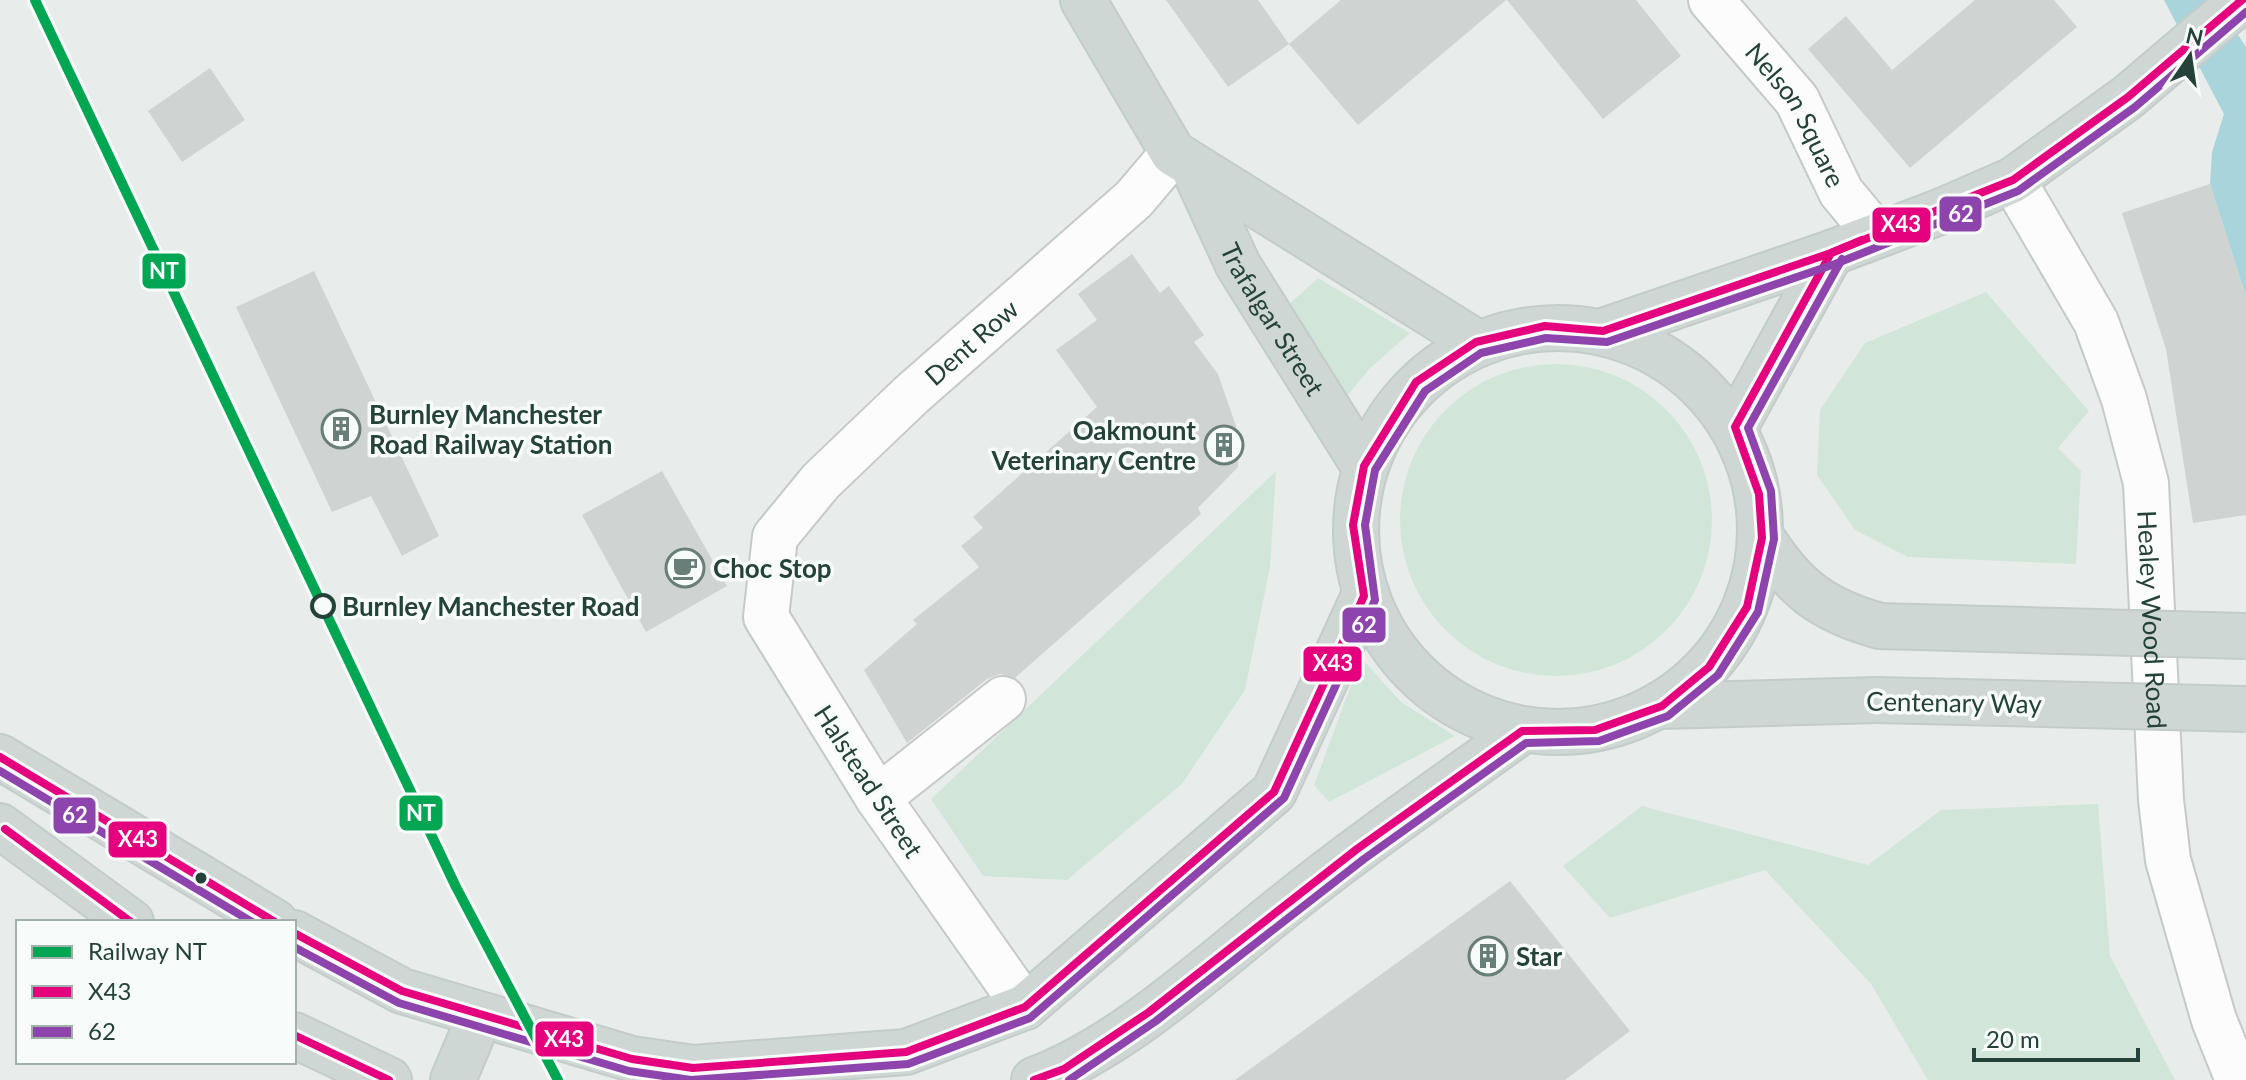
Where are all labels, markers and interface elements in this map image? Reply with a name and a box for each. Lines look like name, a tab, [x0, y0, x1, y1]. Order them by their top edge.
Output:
north arrow	[2150, 16, 2230, 96]
text: N	[2183, 21, 2206, 51]
street label: Nelson Square	[1739, 36, 1852, 192]
line badge: 62	[1938, 195, 1983, 233]
text: 62	[1948, 200, 1974, 227]
line badge: X43	[1871, 206, 1932, 244]
text: X43	[1881, 210, 1921, 237]
street label: Trafalgar Street	[1214, 238, 1332, 402]
line badge: NT	[141, 252, 187, 290]
text: NT	[149, 257, 179, 284]
street label: Dent Row	[918, 292, 1025, 392]
place label: Burnley Manchester Road Railway Station	[369, 398, 612, 460]
building icon: Burnley Manchester Road Railway Station	[320, 408, 362, 450]
place label: Oakmount Veterinary Centre	[990, 414, 1196, 476]
building icon: Oakmount Veterinary Centre	[1203, 424, 1245, 466]
street label: Healey Wood Road	[2131, 510, 2174, 730]
cafe icon: Choc Stop	[664, 547, 706, 589]
place label: Choc Stop	[713, 552, 832, 584]
place label: Burnley Manchester Road	[342, 590, 640, 622]
marker: Burnley Manchester Road	[311, 594, 335, 618]
line badge: 62	[1341, 606, 1387, 644]
text: 62	[1351, 611, 1377, 638]
line badge: X43	[1302, 645, 1363, 683]
text: X43	[1313, 649, 1353, 676]
street label: Centenary Way	[1866, 684, 2043, 720]
street label: Halstead Street	[808, 699, 931, 864]
line badge: NT	[398, 794, 444, 832]
line badge: 62	[52, 796, 97, 835]
text: NT	[406, 799, 436, 826]
text: 62	[62, 801, 88, 828]
line badge: X43	[107, 820, 168, 859]
text: X43	[118, 825, 158, 852]
unlabelled marker	[193, 870, 209, 886]
legend	[16, 920, 296, 1064]
building icon: Star	[1467, 935, 1509, 977]
text: Railway NT	[88, 936, 207, 965]
place label: Star	[1516, 940, 1563, 972]
text: X43	[88, 976, 131, 1005]
scale bar	[1974, 1012, 2138, 1062]
text: 62	[88, 1016, 116, 1045]
line badge: X43	[534, 1020, 595, 1058]
text: 20 m	[1986, 1024, 2040, 1053]
text: X43	[544, 1025, 584, 1052]

